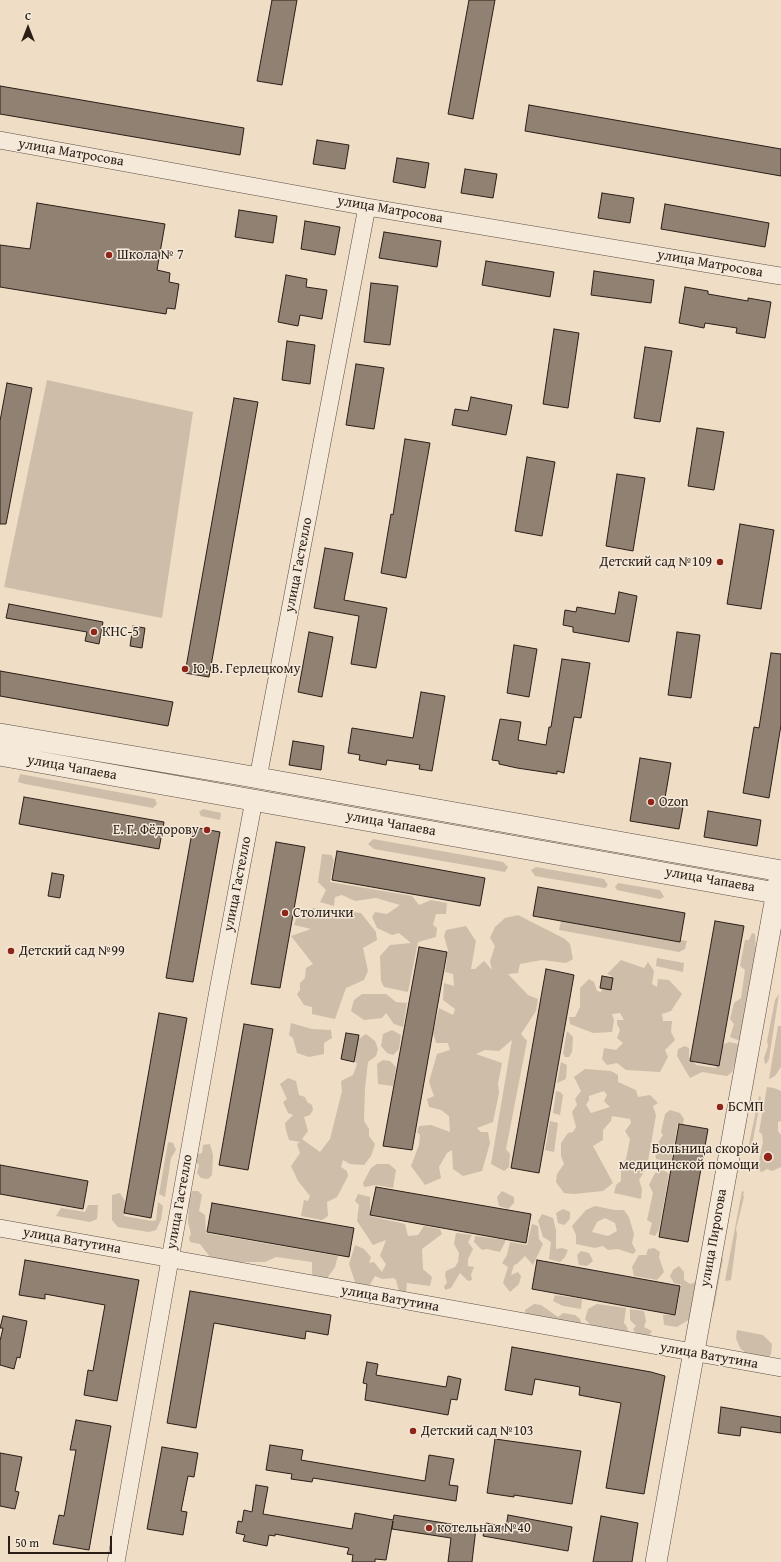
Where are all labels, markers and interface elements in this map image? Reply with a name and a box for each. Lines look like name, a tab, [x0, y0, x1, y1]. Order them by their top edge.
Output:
north arrow	[8, 8, 48, 48]
text: С	[25, 8, 31, 24]
street label: улица Матросова	[17, 135, 125, 171]
street label: улица Матросова	[336, 192, 444, 228]
street label: улица Матросова	[656, 246, 764, 282]
place label: Школа № 7	[117, 247, 184, 263]
marker: Школа № 7	[104, 250, 114, 260]
street label: улица Гастелло	[282, 516, 316, 614]
place label: Детский сад №109	[599, 554, 712, 570]
marker: Детский сад №109	[715, 557, 725, 567]
place label: КНС-5	[102, 624, 139, 640]
marker: КНС-5	[89, 627, 99, 637]
place label: Ю. В. Герлецкому	[193, 661, 301, 677]
marker: Ю. В. Герлецкому	[180, 664, 190, 674]
street label: улица Чапаева	[26, 752, 118, 784]
place label: Ozon	[659, 794, 689, 810]
marker: Ozon	[646, 797, 656, 807]
street label: улица Чапаева	[345, 808, 437, 840]
place label: Е. Г. Фёдорову	[113, 822, 199, 838]
marker: Е. Г. Фёдорову	[202, 825, 212, 835]
street label: улица Гастелло	[221, 835, 255, 933]
street label: улица Чапаева	[664, 864, 756, 896]
place label: Столички	[293, 905, 354, 921]
marker: Столички	[280, 908, 290, 918]
place label: Детский сад №99	[19, 943, 125, 959]
marker: Детский сад №99	[6, 946, 16, 956]
place label: БСМП	[728, 1099, 764, 1115]
marker: БСМП	[715, 1102, 725, 1112]
place label: Больница скорой медицинской помощи	[619, 1141, 759, 1174]
marker: Больница скорой медицинской помощи	[762, 1151, 774, 1163]
street label: улица Гастелло	[163, 1153, 197, 1251]
street label: улица Пирогова	[697, 1188, 731, 1288]
street label: улица Ватутина	[22, 1224, 122, 1258]
street label: улица Ватутина	[340, 1282, 440, 1316]
street label: улица Ватутина	[659, 1339, 759, 1373]
place label: Детский сад №103	[421, 1423, 534, 1439]
marker: Детский сад №103	[408, 1426, 418, 1436]
place label: котельная №40	[437, 1520, 531, 1536]
marker: котельная №40	[424, 1523, 434, 1533]
scale bar	[10, 1528, 114, 1554]
text: 50 m	[15, 1534, 39, 1551]

